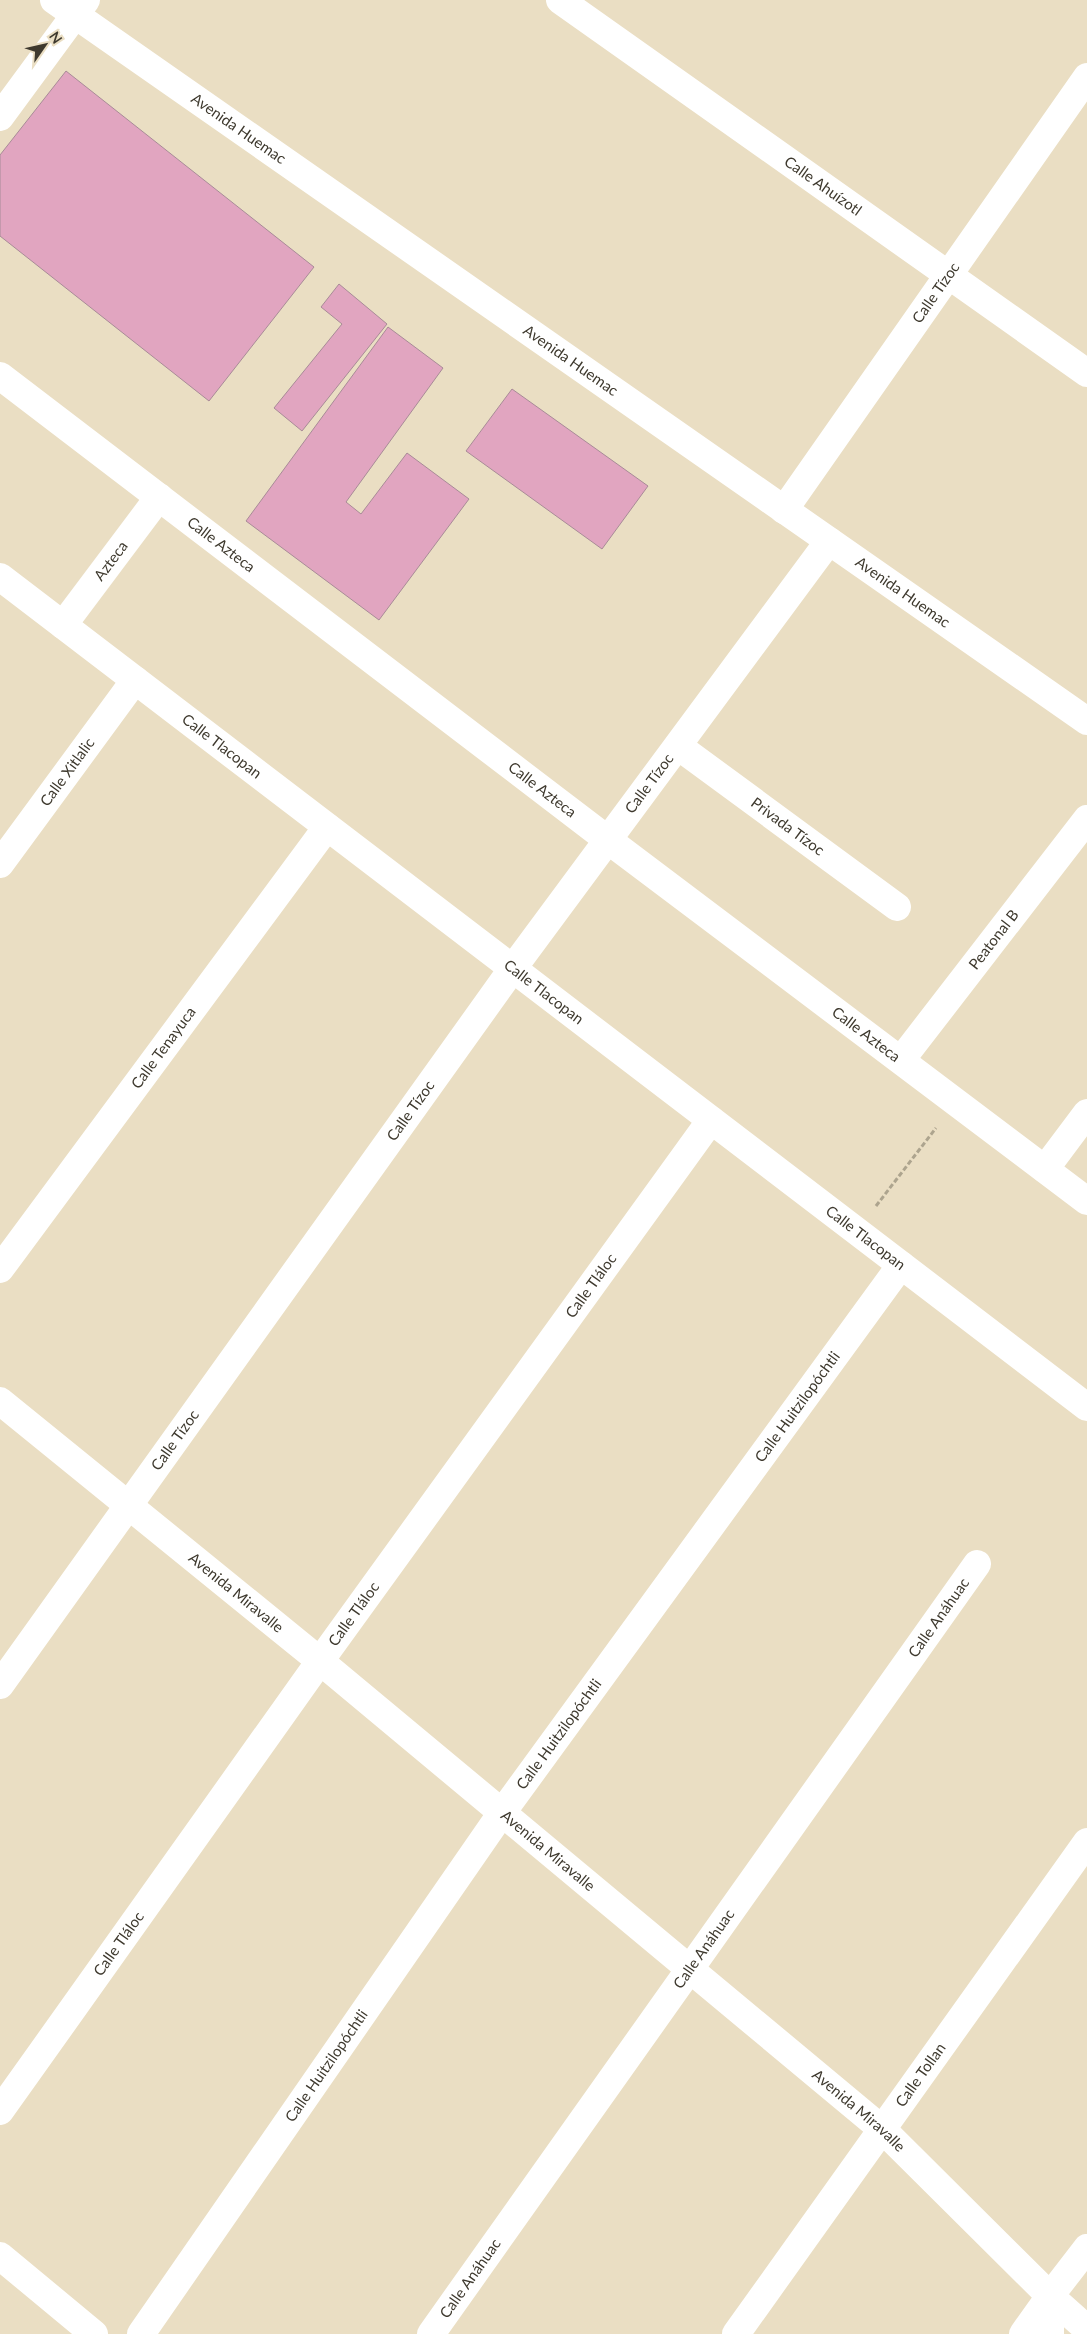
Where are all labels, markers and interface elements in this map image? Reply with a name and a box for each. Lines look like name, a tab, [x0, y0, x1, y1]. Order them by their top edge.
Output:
north arrow	[20, 20, 70, 70]
text: N	[46, 28, 66, 47]
street label: Avenida Huemac	[188, 89, 290, 167]
street label: Calle Ahuízotl	[781, 152, 865, 219]
street label: Calle Tízoc	[908, 258, 963, 326]
street label: Avenida Huemac	[520, 321, 622, 399]
street label: Calle Azteca	[184, 512, 259, 575]
street label: Azteca	[90, 537, 131, 584]
street label: Avenida Huemac	[852, 552, 954, 631]
street label: Calle Tlacopan	[179, 709, 266, 782]
street label: Calle Xitlalic	[36, 734, 98, 809]
street label: Calle Tízoc	[621, 749, 677, 817]
street label: Calle Azteca	[505, 757, 580, 821]
street label: Privada Tízoc	[748, 793, 828, 859]
street label: Peatonal B	[964, 906, 1022, 973]
street label: Calle Tlacopan	[501, 955, 588, 1027]
street label: Calle Azteca	[829, 1002, 904, 1065]
street label: Calle Tenayuca	[127, 1003, 199, 1092]
street label: Calle Tízoc	[382, 1076, 438, 1144]
street label: Calle Tlacopan	[823, 1201, 910, 1273]
street label: Calle Tláloc	[561, 1250, 620, 1321]
street label: Calle Huitzilopóchtli	[750, 1348, 843, 1465]
street label: Calle Tízoc	[147, 1406, 202, 1473]
street label: Avenida Miravalle	[186, 1548, 288, 1636]
street label: Calle Anáhuac	[904, 1574, 972, 1660]
street label: Calle Tláloc	[324, 1578, 382, 1649]
street label: Calle Huitzilopóchtli	[512, 1675, 604, 1793]
street label: Avenida Miravalle	[498, 1806, 599, 1894]
street label: Calle Anáhuac	[669, 1905, 738, 1992]
street label: Calle Tláloc	[89, 1908, 147, 1979]
street label: Calle Huitzilopóchtli	[281, 2006, 371, 2125]
street label: Calle Tollan	[891, 2039, 949, 2110]
street label: Avenida Miravalle	[809, 2065, 910, 2155]
street label: Calle Anáhuac	[435, 2235, 504, 2321]

